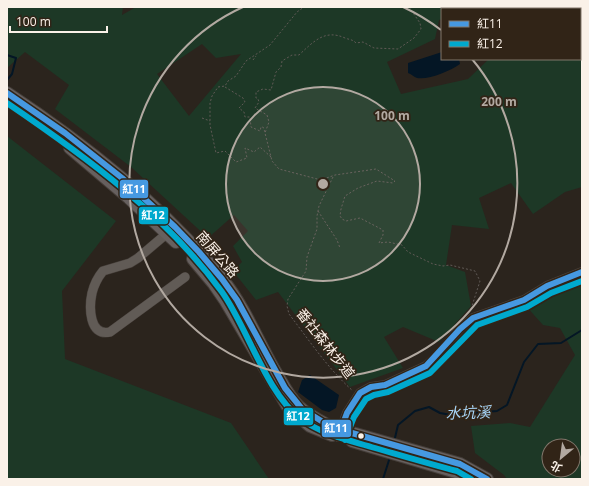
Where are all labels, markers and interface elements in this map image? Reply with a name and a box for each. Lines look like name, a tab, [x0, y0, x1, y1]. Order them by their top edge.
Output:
scale bar	[10, 8, 107, 34]
legend	[441, 8, 581, 60]
text: 100 m	[16, 13, 51, 30]
text: 紅11	[477, 15, 503, 32]
text: 紅12	[477, 35, 503, 52]
text: 200 m	[481, 93, 517, 110]
text: 100 m	[374, 107, 410, 124]
centre of rings	[316, 177, 330, 191]
line badge: 紅11	[119, 179, 149, 199]
text: 紅11	[122, 181, 146, 196]
line badge: 紅12	[138, 206, 169, 225]
text: 紅12	[141, 207, 165, 222]
street label: 南屏公路	[192, 227, 244, 281]
street label: 番社森林步道	[293, 304, 359, 382]
water label: 水坑溪	[445, 401, 493, 423]
line badge: 紅12	[283, 407, 314, 426]
text: 紅12	[286, 408, 310, 423]
line badge: 紅11	[321, 419, 352, 438]
text: 紅11	[324, 420, 348, 435]
unlabelled marker	[356, 431, 366, 441]
north arrow	[541, 438, 581, 478]
text: 北	[547, 458, 564, 476]

